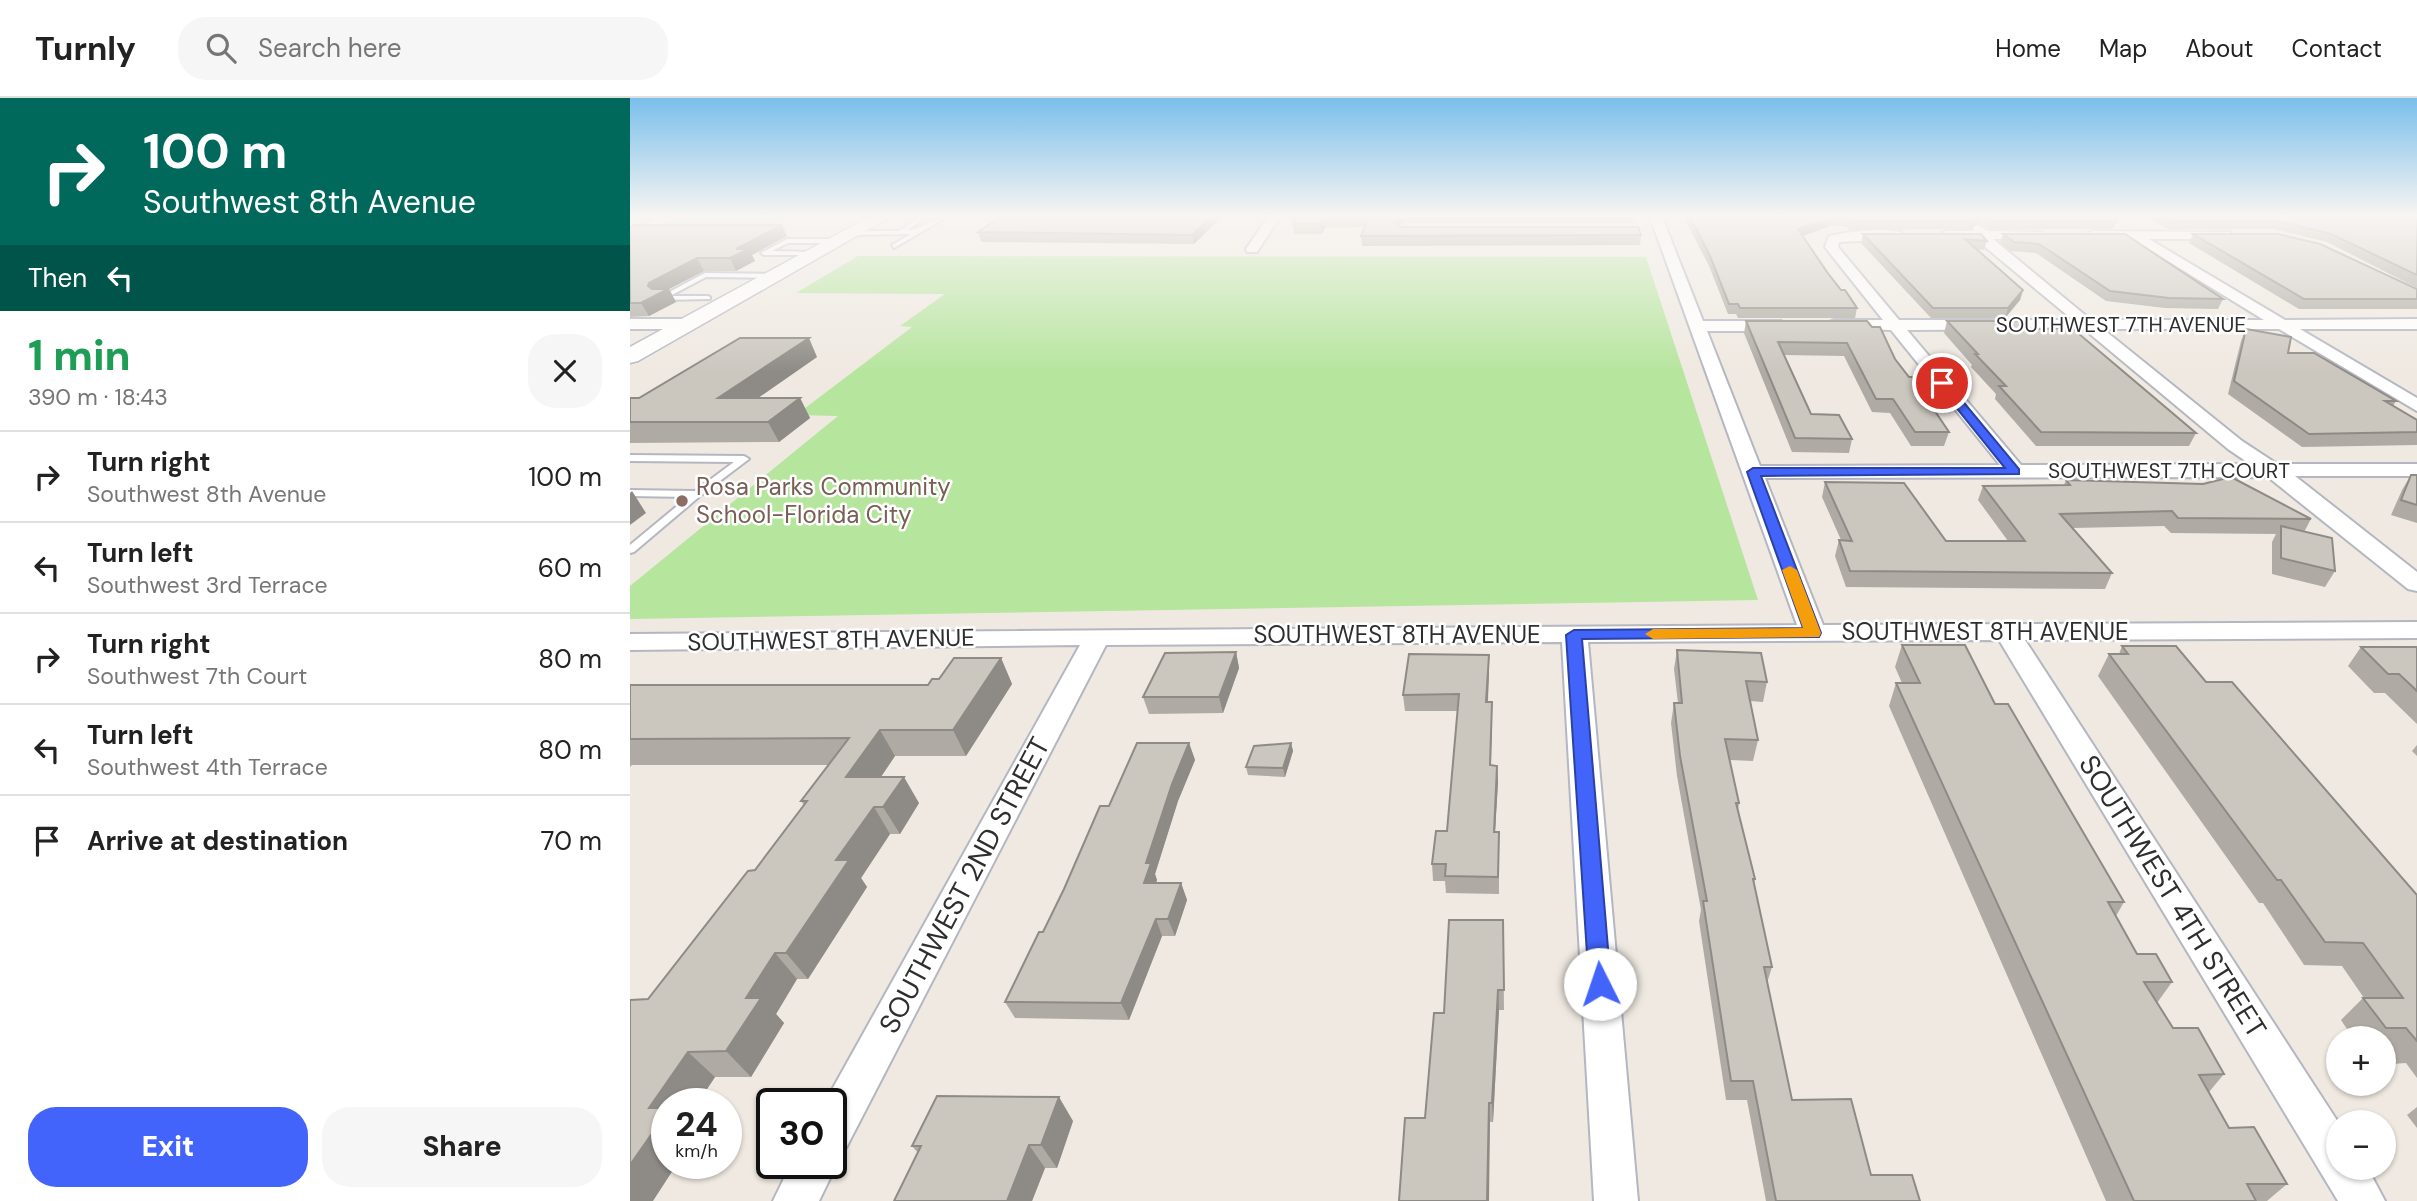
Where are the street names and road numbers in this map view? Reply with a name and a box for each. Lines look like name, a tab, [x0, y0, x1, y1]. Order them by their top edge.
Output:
street label: SOUTHWEST 7TH AVENUE	[1996, 311, 2246, 339]
street label: SOUTHWEST 7TH COURT	[2048, 457, 2290, 485]
street label: SOUTHWEST 8TH AVENUE	[1841, 616, 2129, 647]
street label: SOUTHWEST 8TH AVENUE	[1253, 619, 1541, 650]
street label: SOUTHWEST 8TH AVENUE	[687, 621, 975, 658]
street label: SOUTHWEST 2ND STREET	[871, 731, 1058, 1040]
street label: SOUTHWEST 4TH STREET	[2070, 748, 2275, 1044]

